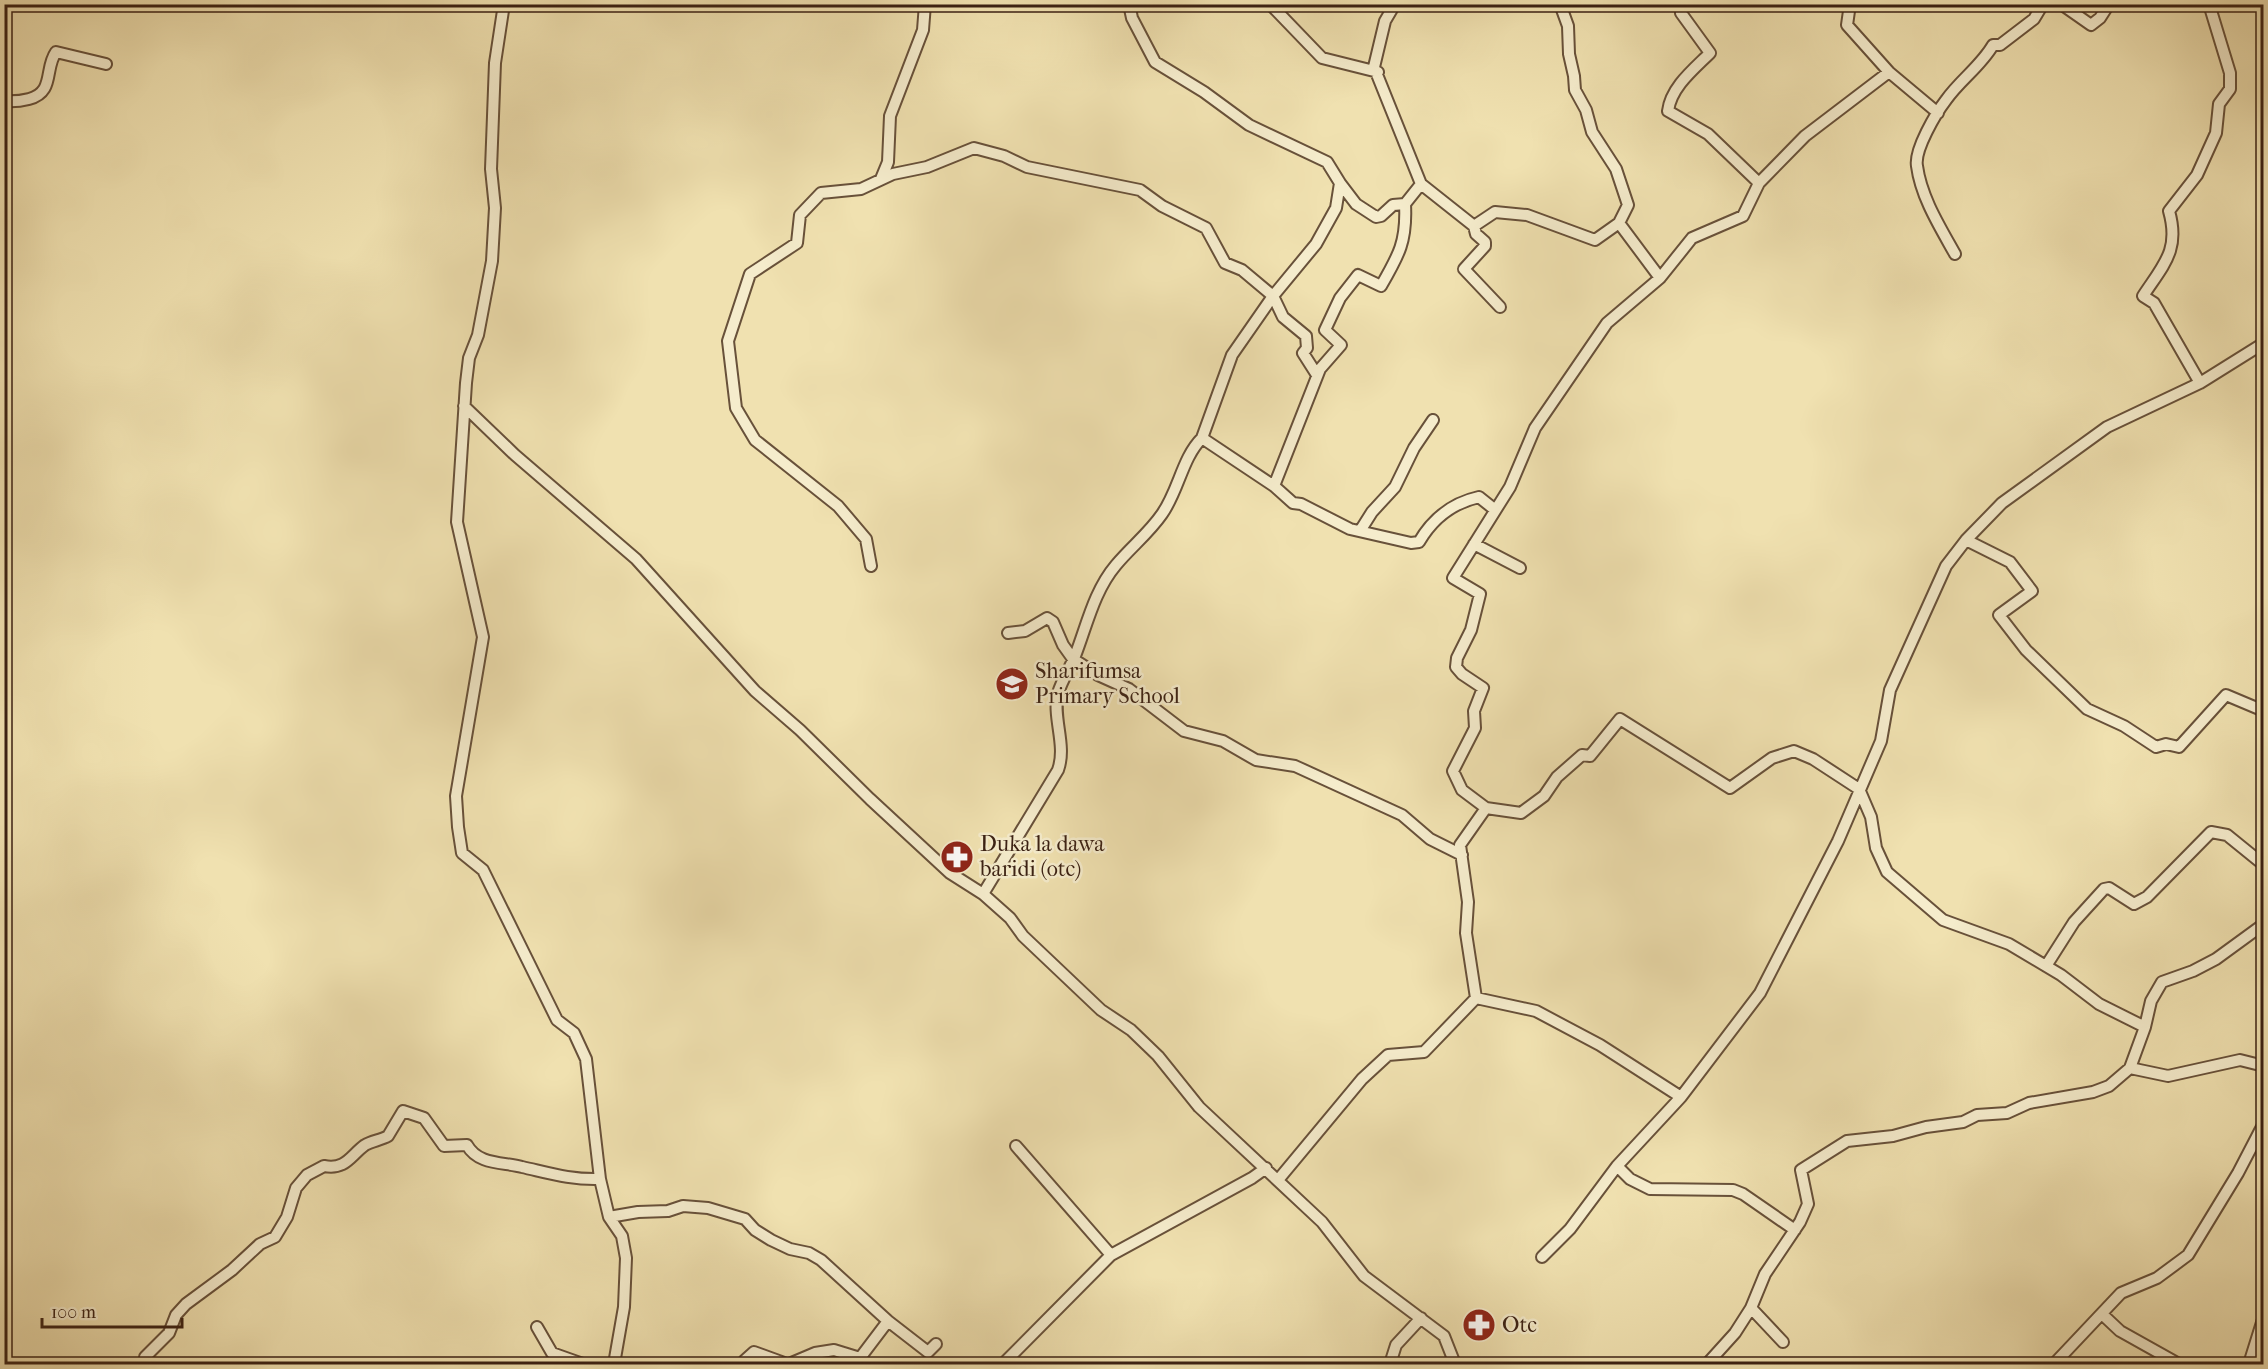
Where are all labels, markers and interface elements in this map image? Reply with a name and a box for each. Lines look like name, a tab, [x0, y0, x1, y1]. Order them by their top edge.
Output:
place label: Sharifumsa Primary School	[1035, 658, 1180, 709]
school or university icon: Sharifumsa Primary School	[994, 666, 1030, 702]
place label: Duka la dawa baridi (otc)	[979, 831, 1105, 882]
pharmacy icon: Duka la dawa baridi (otc)	[939, 839, 975, 875]
scale bar	[42, 1291, 182, 1329]
text: 100 m	[51, 1302, 96, 1323]
pharmacy icon: Otc	[1461, 1307, 1497, 1343]
place label: Otc	[1502, 1312, 1537, 1338]

